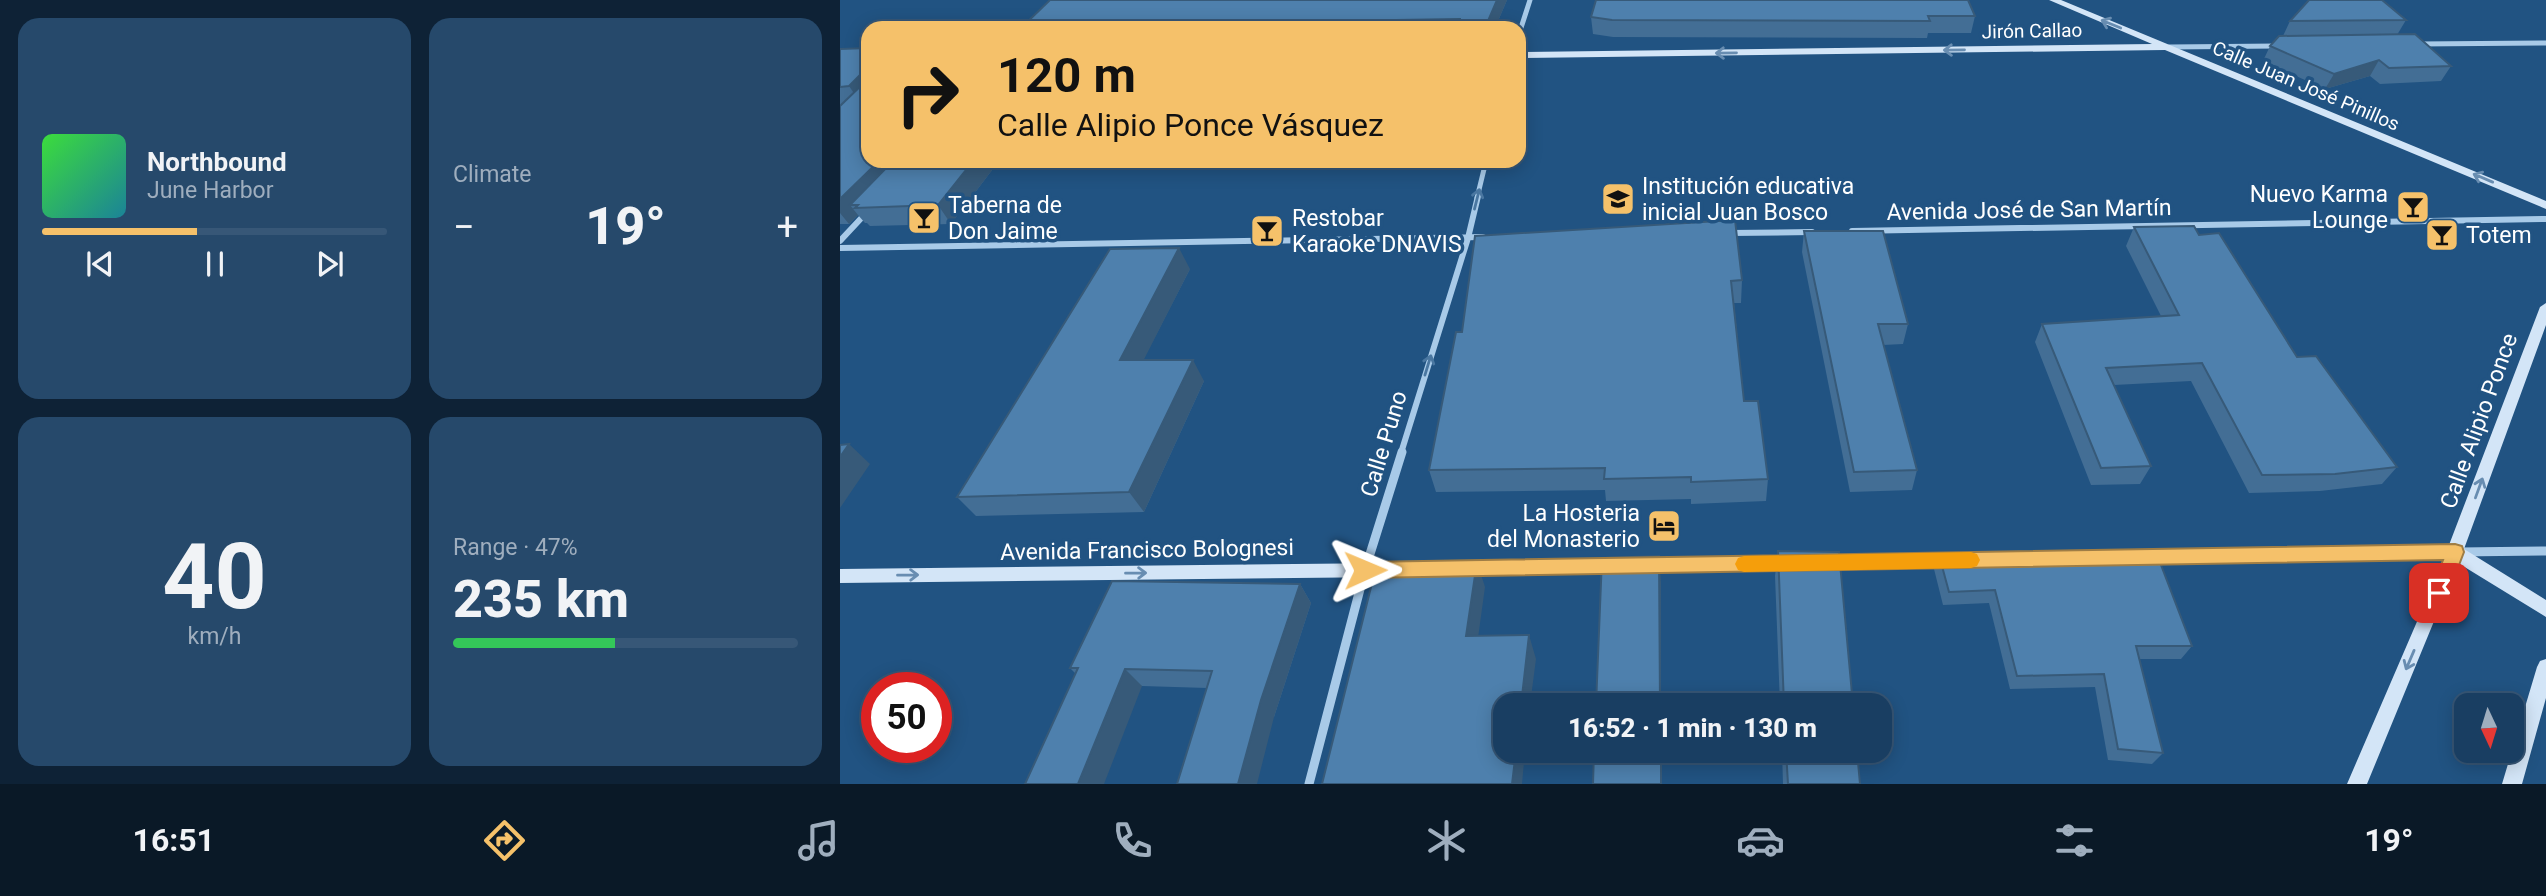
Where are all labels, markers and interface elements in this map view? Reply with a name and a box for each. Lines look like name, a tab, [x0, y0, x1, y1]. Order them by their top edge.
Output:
one-way arrow	[2101, 16, 2122, 29]
street label: Jirón Callao	[1982, 19, 2082, 43]
street label: Calle Juan José Pinillos	[2209, 36, 2403, 136]
one-way arrow	[1942, 43, 1965, 57]
one-way arrow	[1715, 46, 1738, 60]
text: 120 m	[997, 47, 1136, 104]
icon: right	[882, 49, 973, 140]
text: Calle Alipio Ponce Vásquez	[997, 106, 1384, 144]
text: Northbound	[147, 147, 287, 177]
text: Climate	[453, 161, 532, 188]
one-way arrow	[2473, 171, 2494, 184]
place label: Institución educativa inicial Juan Bosco	[1642, 173, 1854, 226]
text: June Harbor	[147, 177, 274, 204]
school or university icon: Institución educativa inicial Juan Bosco	[1599, 180, 1637, 218]
place label: Nuevo Karma Lounge	[2250, 181, 2388, 234]
one-way arrow	[1471, 188, 1484, 211]
bar icon: Nuevo Karma Lounge	[2394, 188, 2432, 226]
place label: Taberna de Don Jaime	[948, 192, 1062, 245]
street label: Avenida José de San Martín	[1886, 194, 2172, 226]
text: 19°	[585, 196, 666, 257]
bar icon: Taberna de Don Jaime	[905, 199, 943, 237]
text: −	[453, 205, 475, 249]
text: +	[776, 205, 798, 249]
place label: Restobar Karaoke DNAVIS	[1292, 205, 1462, 258]
bar icon: Restobar Karaoke DNAVIS	[1248, 212, 1286, 250]
bar icon: Totem	[2423, 216, 2461, 254]
place label: Totem	[2466, 222, 2532, 249]
icon: previous	[81, 245, 119, 283]
icon: pause	[196, 245, 234, 283]
icon: next	[311, 245, 349, 283]
street label: Calle Alipio Ponce	[2435, 330, 2523, 512]
one-way arrow	[1423, 354, 1436, 376]
street label: Calle Puno	[1355, 388, 1413, 500]
one-way arrow	[2474, 477, 2486, 499]
place label: La Hosteria del Monasterio	[1487, 500, 1640, 553]
hotel icon: La Hosteria del Monasterio	[1645, 507, 1683, 545]
text: 40	[162, 524, 267, 630]
position arrow	[1328, 533, 1402, 607]
text: Range · 47%	[453, 534, 578, 561]
street label: Avenida Francisco Bolognesi	[1000, 534, 1294, 566]
pin	[2409, 563, 2469, 623]
one-way arrow	[1124, 566, 1147, 580]
one-way arrow	[896, 568, 919, 582]
text: 235 km	[453, 569, 629, 630]
icon: arrive	[2420, 574, 2458, 612]
text: km/h	[188, 623, 242, 650]
one-way arrow	[2403, 649, 2416, 670]
speed limit sign: 50	[861, 672, 952, 763]
north arrow	[2454, 693, 2524, 763]
map controls	[2454, 693, 2524, 763]
text: 16:52 · 1 min · 130 m	[1568, 713, 1817, 743]
icon: directions	[480, 816, 529, 865]
icon: music	[794, 816, 843, 865]
icon: phone	[1108, 816, 1157, 865]
icon: climate	[1422, 816, 1471, 865]
icon: car	[1736, 816, 1785, 865]
icon: filters	[2050, 816, 2099, 865]
text: 16:51	[133, 821, 215, 859]
text: 19°	[2364, 821, 2413, 859]

